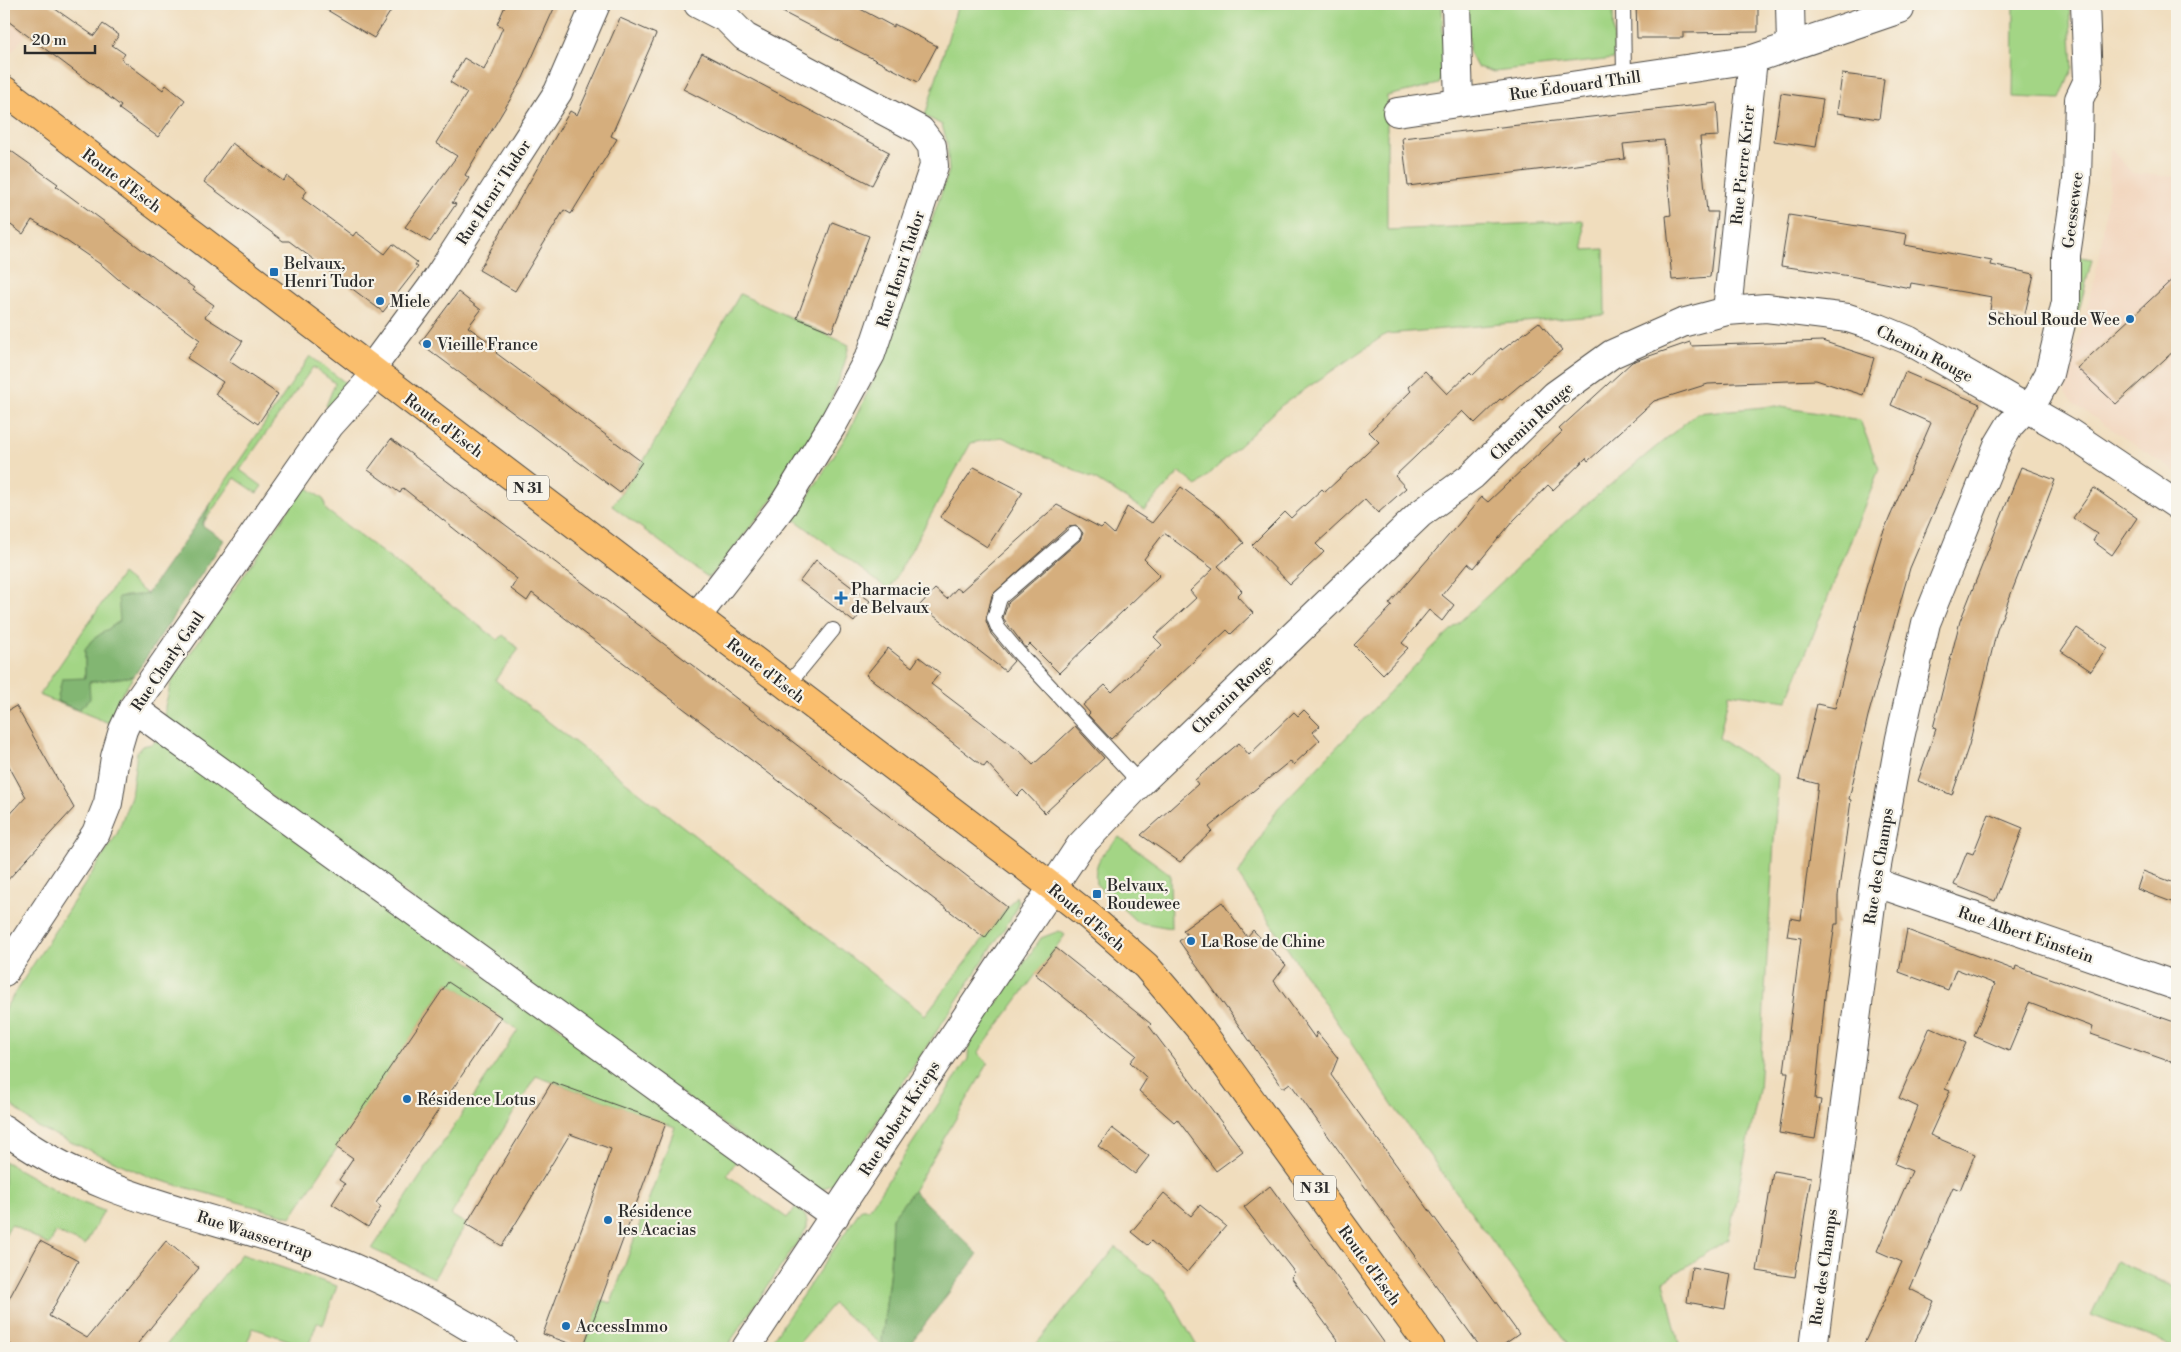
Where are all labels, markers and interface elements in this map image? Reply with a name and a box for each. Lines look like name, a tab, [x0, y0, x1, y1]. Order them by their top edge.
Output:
scale bar	[25, 22, 95, 54]
text: 20 m	[32, 31, 67, 50]
street label: Rue Édouard Thill	[1508, 65, 1642, 105]
street label: Rue Pierre Krier	[1727, 104, 1759, 226]
street label: Rue Henri Tudor	[452, 136, 535, 249]
street label: Route d'Esch	[78, 144, 165, 217]
street label: Geessewee	[2058, 171, 2088, 250]
street label: Rue Henri Tudor	[873, 208, 929, 330]
place label: Belvaux, Henri Tudor	[283, 254, 374, 292]
marker: Belvaux, Henri Tudor	[268, 266, 280, 278]
place label: Miele	[390, 292, 430, 312]
marker: Miele	[374, 295, 386, 307]
place label: Schoul Roude Wee	[1988, 310, 2120, 330]
marker: Schoul Roude Wee	[2124, 313, 2136, 325]
street label: Chemin Rouge	[1873, 321, 1976, 387]
place label: Vieille France	[436, 335, 538, 355]
marker: Vieille France	[421, 338, 433, 350]
street label: Chemin Rouge	[1486, 378, 1577, 465]
street label: Route d'Esch	[400, 389, 487, 462]
road number: N 31	[507, 476, 549, 500]
place label: Pharmacie de Belvaux	[851, 580, 930, 618]
marker: Pharmacie de Belvaux	[835, 592, 847, 604]
street label: Rue Charly Gaul	[127, 607, 209, 715]
street label: Route d'Esch	[722, 634, 809, 708]
street label: Chemin Rouge	[1188, 651, 1278, 739]
street label: Rue des Champs	[1860, 806, 1898, 926]
place label: Belvaux, Roudewee	[1106, 876, 1180, 914]
street label: Route d'Esch	[1044, 880, 1129, 956]
marker: Belvaux, Roudewee	[1091, 888, 1103, 900]
street label: Rue Albert Einstein	[1955, 902, 2097, 968]
place label: La Rose de Chine	[1201, 932, 1325, 952]
marker: La Rose de Chine	[1185, 935, 1197, 947]
street label: Rue Robert Krieps	[855, 1057, 945, 1180]
place label: Résidence Lotus	[417, 1090, 536, 1110]
marker: Résidence Lotus	[401, 1093, 413, 1105]
road number: N 31	[1294, 1176, 1336, 1200]
place label: Résidence les Acacias	[618, 1202, 696, 1240]
street label: Rue Waassertrap	[194, 1207, 315, 1263]
street label: Rue des Champs	[1806, 1207, 1842, 1327]
marker: Résidence les Acacias	[602, 1214, 614, 1226]
street label: Route d'Esch	[1333, 1222, 1405, 1310]
place label: AccessImmo	[575, 1317, 668, 1337]
marker: AccessImmo	[560, 1320, 572, 1332]

